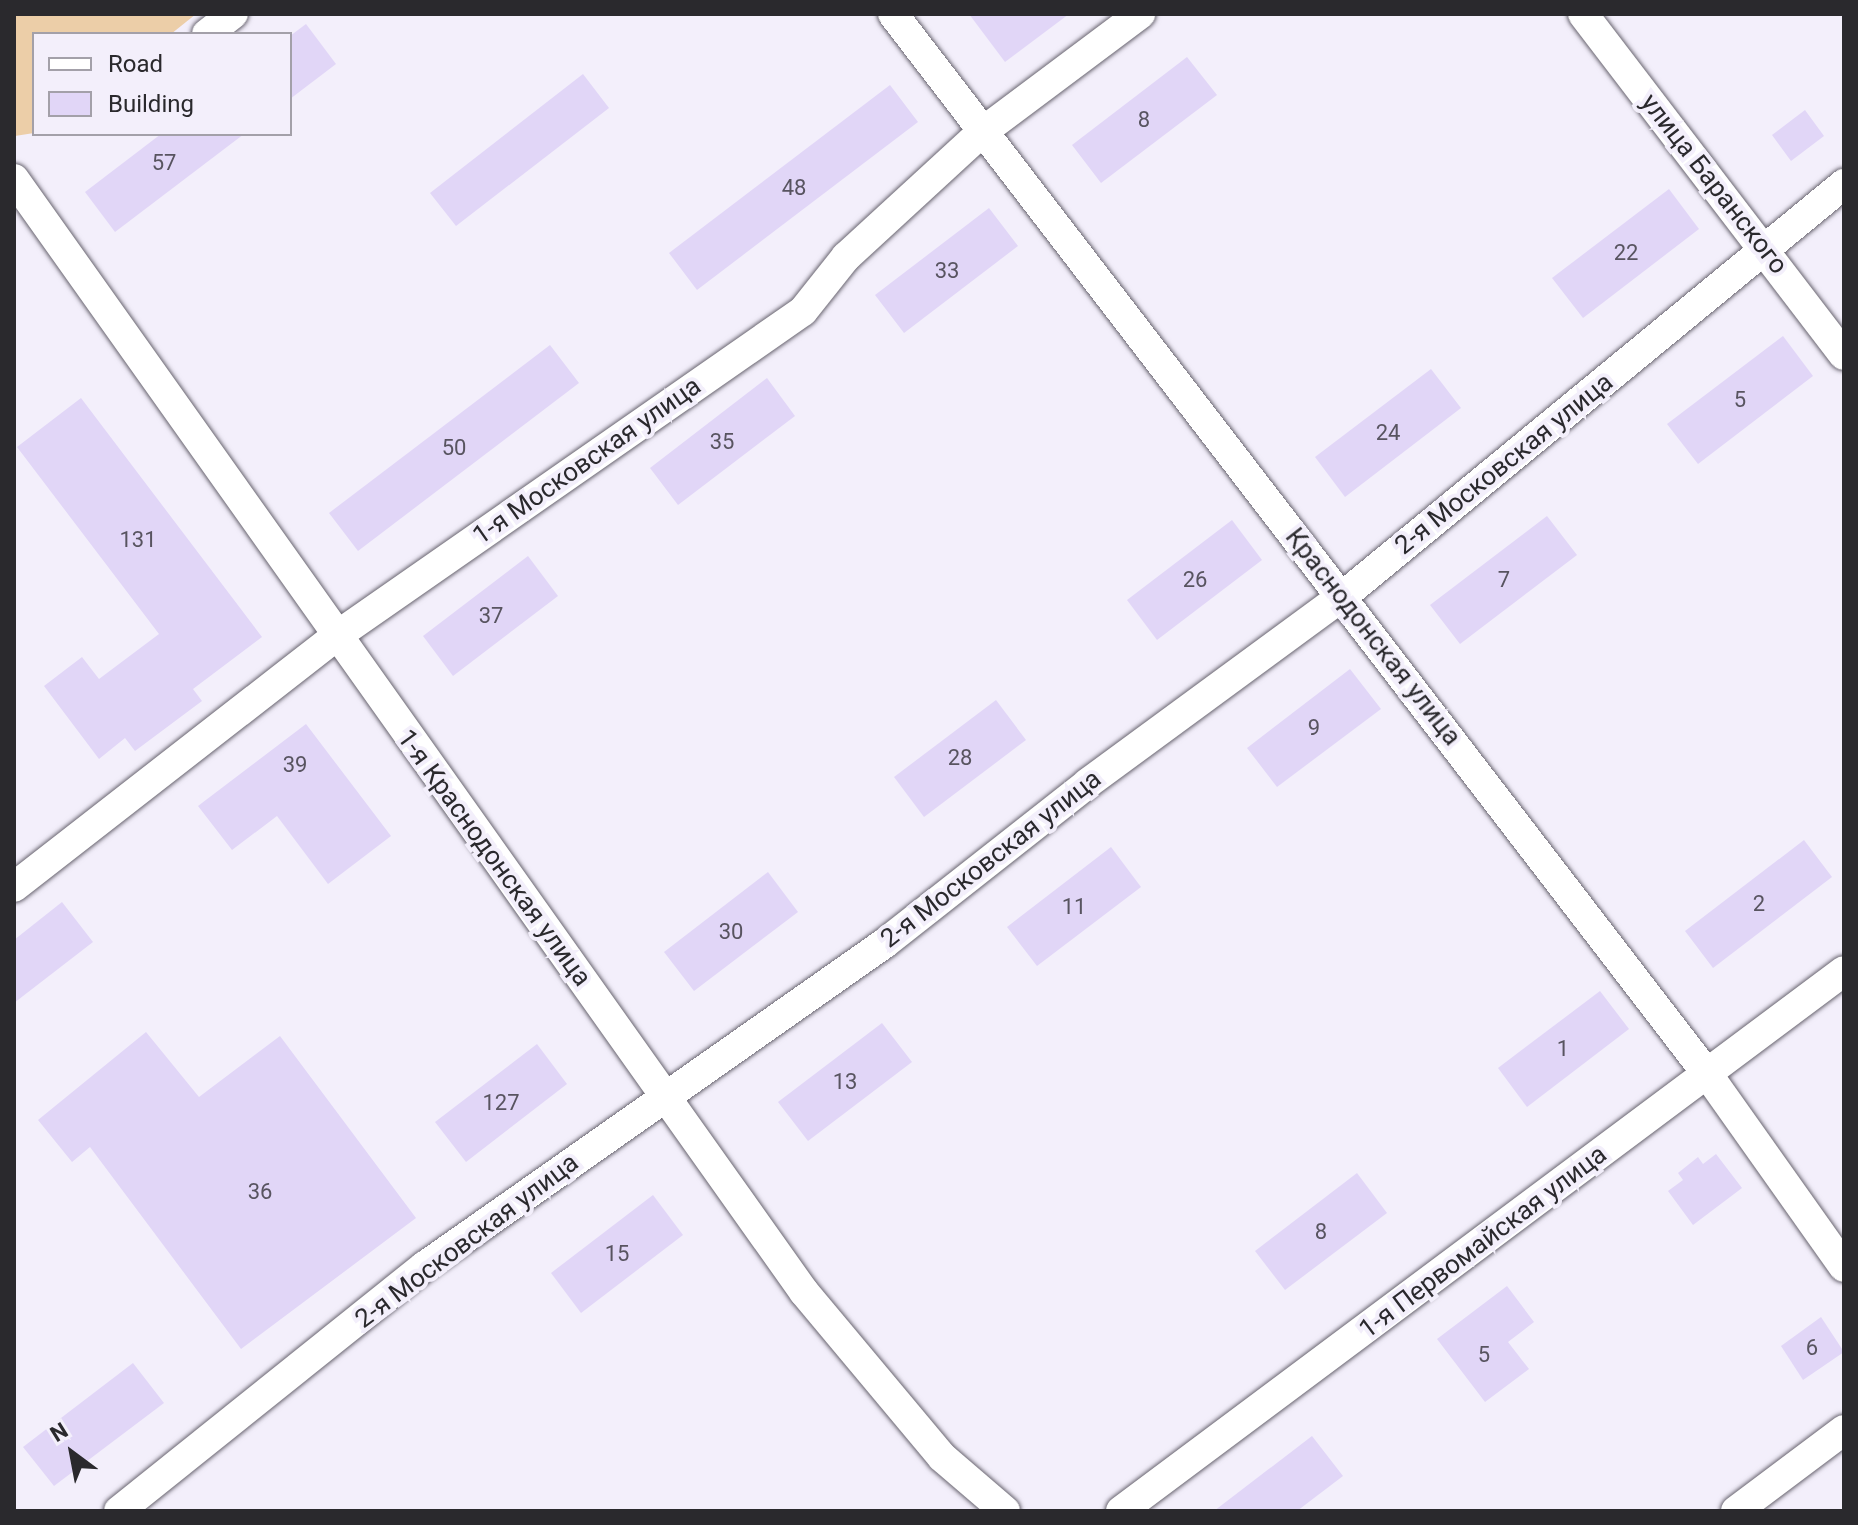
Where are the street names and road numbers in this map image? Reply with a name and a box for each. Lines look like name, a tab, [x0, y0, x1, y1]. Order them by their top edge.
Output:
street label: улица Баранского	[1634, 88, 1794, 280]
street label: 2-я Московская улица	[1389, 367, 1619, 561]
street label: 1-я Московская улица	[467, 370, 707, 552]
street label: Краснодонская улица	[1278, 522, 1468, 752]
street label: 1-я Краснодонская улица	[390, 724, 598, 992]
street label: 2-я Московская улица	[875, 763, 1107, 955]
street label: 1-я Первомайская улица	[1353, 1139, 1613, 1345]
street label: 2-я Московская улица	[349, 1147, 585, 1335]

